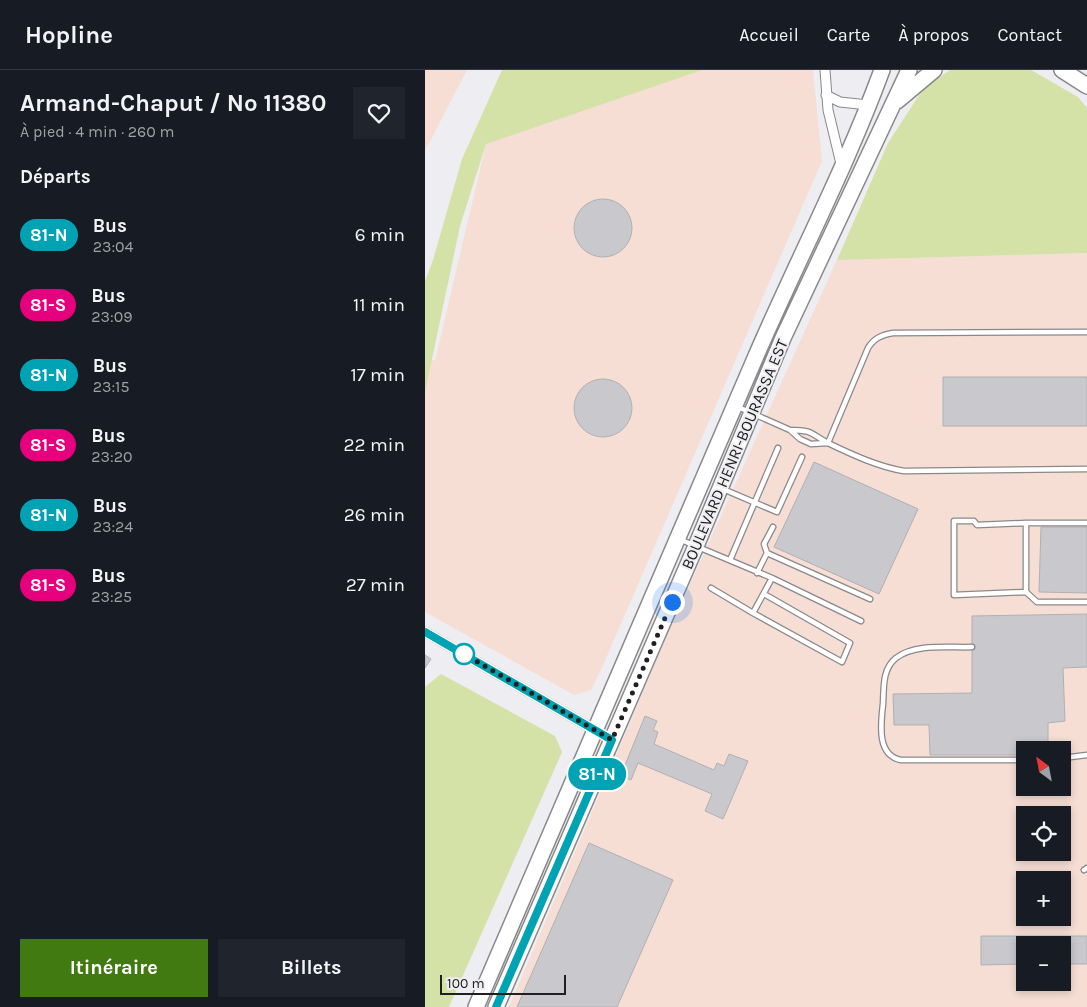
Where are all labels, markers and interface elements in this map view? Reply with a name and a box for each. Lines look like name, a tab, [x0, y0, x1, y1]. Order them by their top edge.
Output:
text: Hopline	[25, 21, 113, 49]
text: Accueil	[739, 24, 799, 46]
text: Carte	[827, 24, 870, 46]
text: À propos	[898, 24, 970, 46]
text: Contact	[998, 24, 1062, 46]
button: heart	[353, 87, 405, 139]
text: Armand-Chaput / No 11380	[20, 89, 326, 117]
text: À pied · 4 min · 260 m	[20, 122, 175, 141]
text: Départs	[20, 166, 91, 188]
text: Bus	[93, 215, 127, 237]
text: 81-N	[30, 224, 68, 246]
text: 6 min	[355, 224, 405, 246]
text: 23:04	[93, 237, 134, 256]
text: Bus	[91, 285, 126, 307]
text: 81-S	[30, 294, 66, 316]
text: 11 min	[353, 294, 405, 316]
text: 23:09	[91, 307, 132, 326]
street label: BOULEVARD HENRI-BOURASSA EST	[677, 336, 792, 572]
text: Bus	[93, 355, 127, 377]
text: 81-N	[30, 364, 68, 386]
text: 17 min	[350, 364, 405, 386]
text: 23:15	[93, 377, 129, 396]
text: Bus	[91, 425, 126, 447]
text: 81-S	[30, 434, 66, 456]
text: 22 min	[344, 434, 405, 456]
text: 23:20	[91, 447, 132, 466]
text: Bus	[93, 495, 127, 517]
text: 81-N	[30, 504, 68, 526]
text: 26 min	[344, 504, 405, 526]
text: 23:24	[93, 517, 133, 536]
text: Bus	[91, 565, 126, 587]
text: 81-S	[30, 574, 66, 596]
text: 27 min	[346, 574, 405, 596]
text: 23:25	[91, 587, 132, 606]
your location	[660, 590, 685, 615]
unlabelled marker	[453, 643, 475, 665]
north arrow	[1016, 741, 1071, 796]
map controls	[1016, 741, 1071, 991]
line badge: 81-N	[562, 758, 632, 790]
text: 81-N	[578, 763, 616, 785]
button: locate	[1016, 806, 1071, 861]
button: +	[1016, 871, 1071, 926]
button: −	[1016, 936, 1071, 991]
button: Itinéraire	[20, 939, 208, 997]
button: Billets	[218, 939, 405, 997]
scale bar	[440, 972, 566, 995]
text: 100 m	[447, 975, 485, 992]

